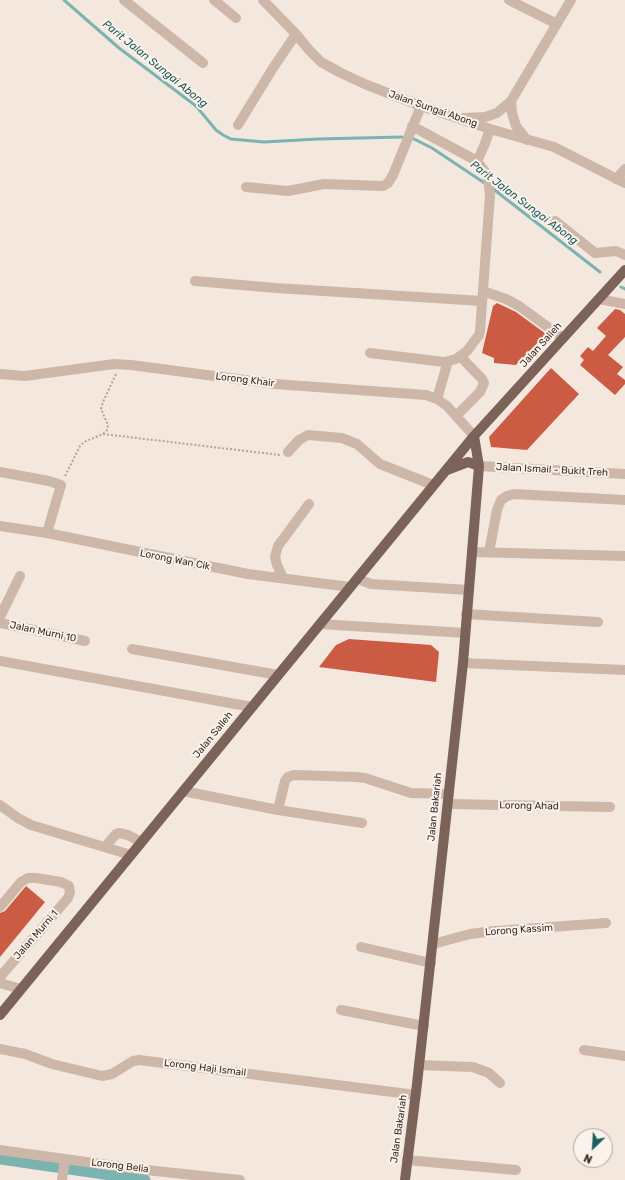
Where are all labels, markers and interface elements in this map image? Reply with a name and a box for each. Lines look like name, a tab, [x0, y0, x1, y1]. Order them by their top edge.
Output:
water label: Parit Jalan Sungai Abong	[100, 18, 210, 110]
street label: Jalan Sungai Abong	[387, 88, 479, 130]
water label: Parit Jalan Sungai Abong	[468, 158, 580, 248]
street label: Jalan Salleh	[518, 320, 564, 370]
street label: Lorong Khair	[215, 370, 275, 390]
street label: Jalan Ismail - Bukit Treh	[496, 461, 608, 479]
street label: Lorong Wan Cik	[139, 547, 211, 573]
street label: Jalan Murni 10	[9, 619, 77, 645]
street label: Jalan Salleh	[191, 709, 235, 761]
street label: Jalan Bakariah	[425, 772, 445, 842]
street label: Lorong Ahad	[499, 799, 559, 813]
street label: Jalan Murni 1	[11, 908, 61, 962]
street label: Lorong Kassim	[485, 922, 553, 938]
street label: Lorong Haji Ismail	[163, 1057, 247, 1079]
street label: Jalan Bakariah	[388, 1094, 410, 1164]
north arrow	[573, 1128, 613, 1168]
text: N	[582, 1151, 594, 1166]
street label: Lorong Belia	[91, 1157, 149, 1175]

